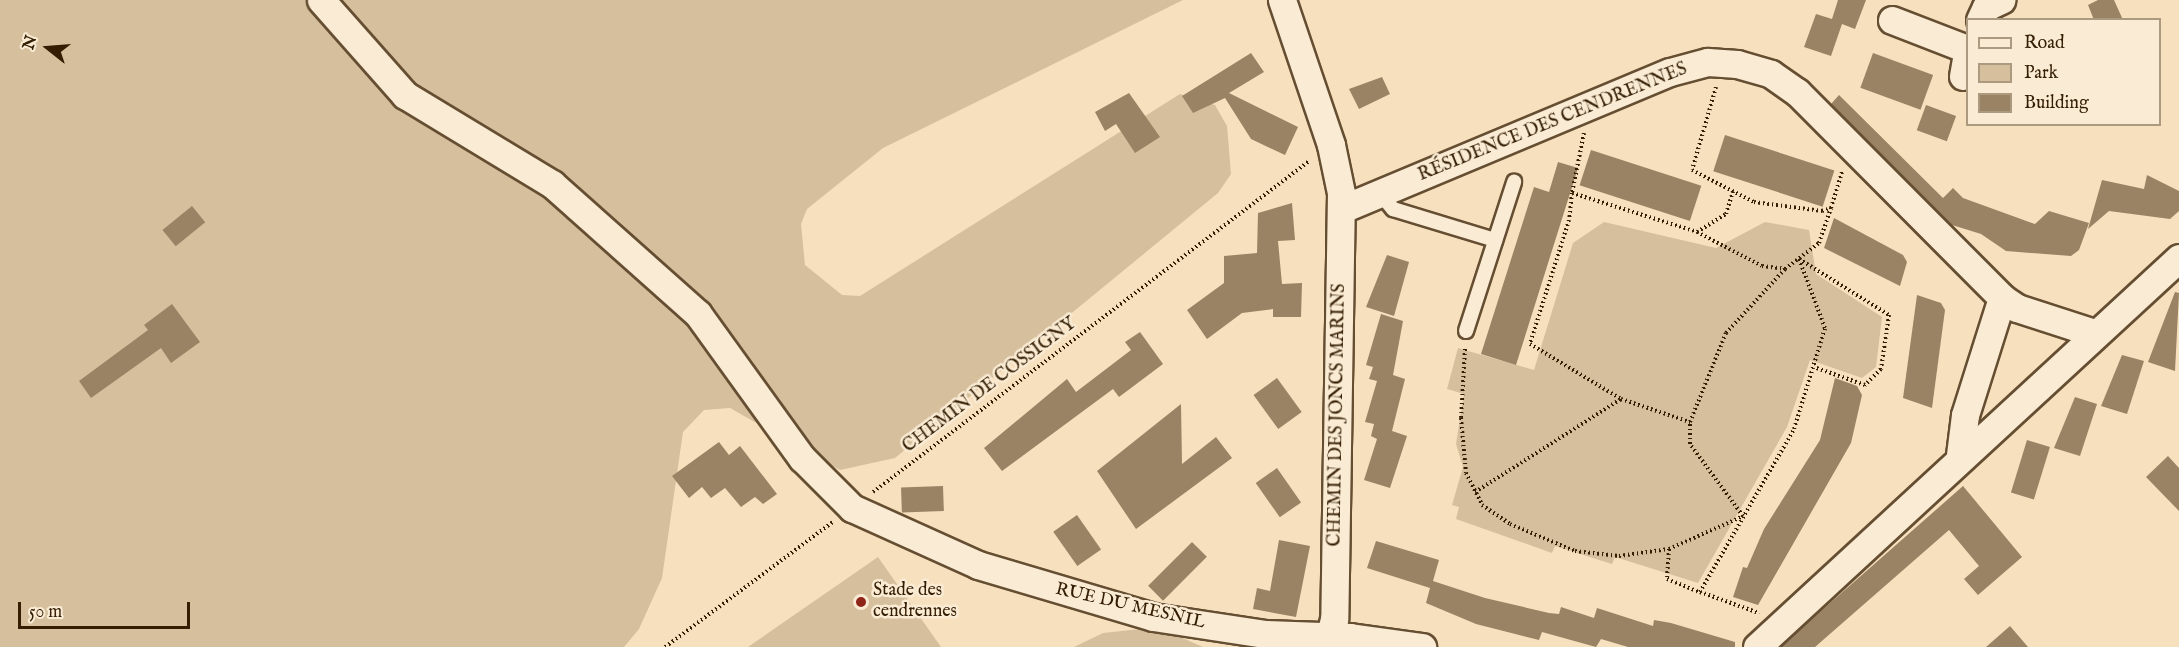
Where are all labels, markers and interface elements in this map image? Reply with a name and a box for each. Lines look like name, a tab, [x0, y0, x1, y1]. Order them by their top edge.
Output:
north arrow	[18, 18, 78, 78]
legend	[1966, 18, 2161, 126]
text: Road	[2024, 32, 2065, 55]
text: N	[19, 33, 42, 52]
street label: RÉSIDENCE DES CENDRENNES	[1415, 59, 1691, 187]
text: Park	[2024, 62, 2058, 85]
text: Building	[2024, 92, 2089, 115]
street label: CHEMIN DES JONCS MARINS	[1325, 283, 1351, 547]
street label: CHEMIN DE COSSIGNY	[899, 314, 1081, 458]
street label: RUE DU MESNIL	[1053, 579, 1207, 635]
place label: Stade des cendrennes	[873, 581, 957, 624]
scale bar	[21, 590, 194, 628]
marker: Stade des cendrennes	[854, 595, 868, 609]
text: 50 m	[29, 601, 62, 624]

